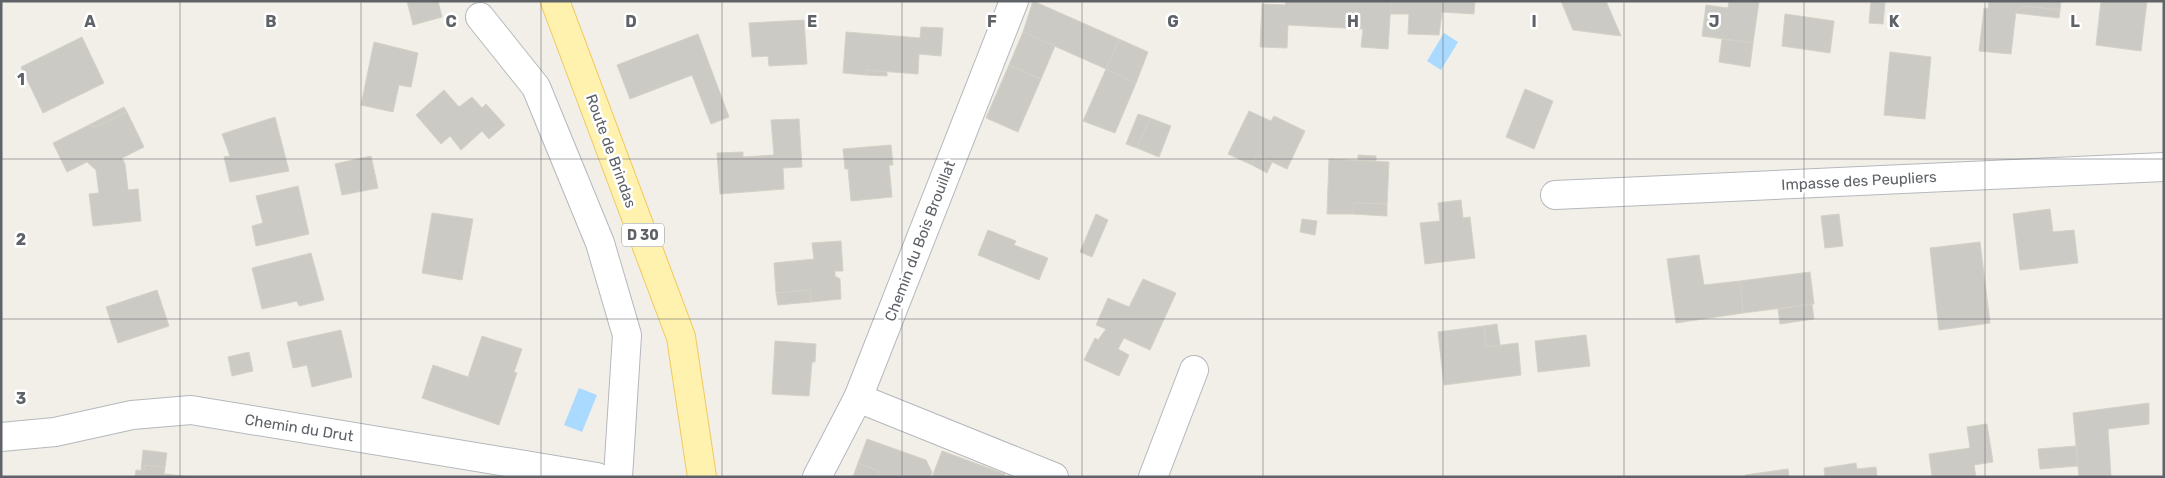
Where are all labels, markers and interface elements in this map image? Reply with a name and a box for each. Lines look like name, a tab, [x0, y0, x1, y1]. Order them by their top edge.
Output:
text: A	[84, 12, 96, 31]
text: B	[265, 12, 277, 31]
text: C	[445, 12, 457, 31]
text: D	[625, 12, 637, 31]
text: E	[807, 12, 817, 31]
text: F	[987, 12, 997, 31]
text: G	[1167, 12, 1179, 31]
text: H	[1347, 12, 1359, 31]
text: I	[1531, 12, 1537, 31]
text: J	[1709, 12, 1719, 31]
text: K	[1889, 12, 1900, 31]
text: L	[2070, 12, 2080, 31]
text: 1	[17, 70, 25, 89]
street label: Route de Brindas	[582, 92, 640, 211]
street label: Chemin du Bois Brouillat	[881, 158, 959, 324]
street label: Impasse des Peupliers	[1781, 168, 1938, 194]
road number: D 30	[622, 224, 664, 246]
text: 2	[16, 230, 26, 249]
text: 3	[16, 389, 26, 408]
street label: Chemin du Drut	[243, 411, 355, 445]

